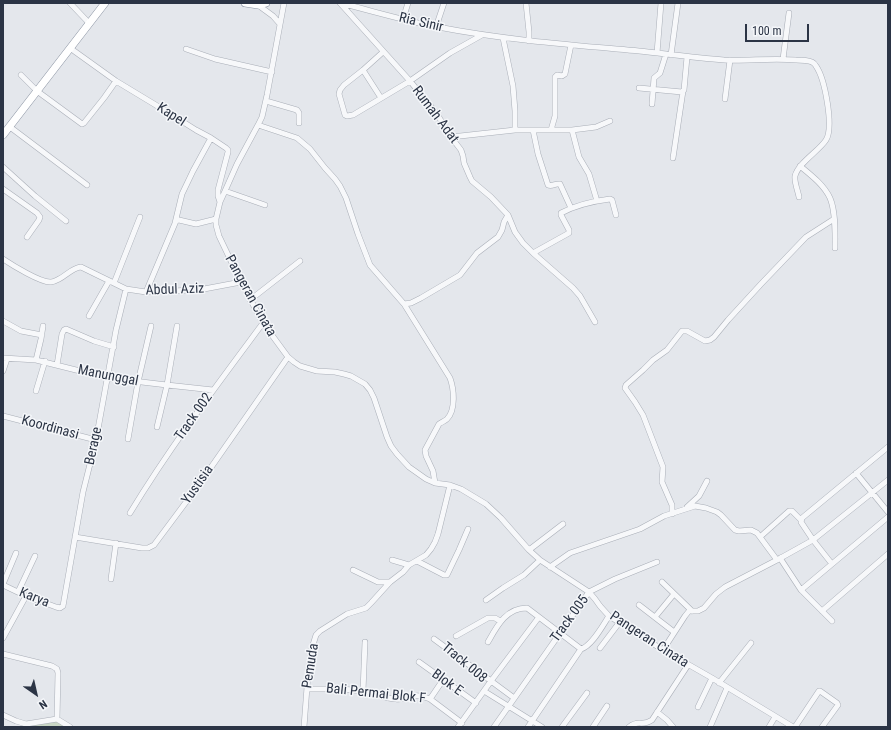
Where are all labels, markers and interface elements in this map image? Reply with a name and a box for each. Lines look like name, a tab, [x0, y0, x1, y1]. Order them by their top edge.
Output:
street label: Ria Sinir	[397, 10, 445, 36]
scale bar	[747, 16, 811, 42]
text: 100 m	[752, 24, 782, 38]
street label: Rumah Adat	[408, 83, 462, 147]
street label: Kapel	[153, 100, 189, 130]
street label: Pangeran Cinata	[221, 252, 279, 340]
street label: Abdul Aziz	[145, 281, 205, 299]
street label: Manunggal	[76, 362, 140, 390]
street label: Track 002	[172, 390, 216, 444]
street label: Koordinasi	[19, 412, 81, 444]
street label: Berage	[82, 425, 106, 467]
street label: Yustisia	[179, 462, 217, 508]
street label: Karya	[16, 584, 52, 612]
street label: Track 005	[547, 592, 593, 646]
street label: Pangeran Cinata	[606, 608, 692, 672]
street label: Track 008	[438, 639, 490, 687]
street label: Pemuda	[299, 642, 323, 690]
street label: Blok E	[428, 666, 466, 700]
north arrow	[16, 674, 56, 714]
street label: Bali Permai Blok F	[325, 680, 427, 708]
text: N	[37, 697, 49, 712]

